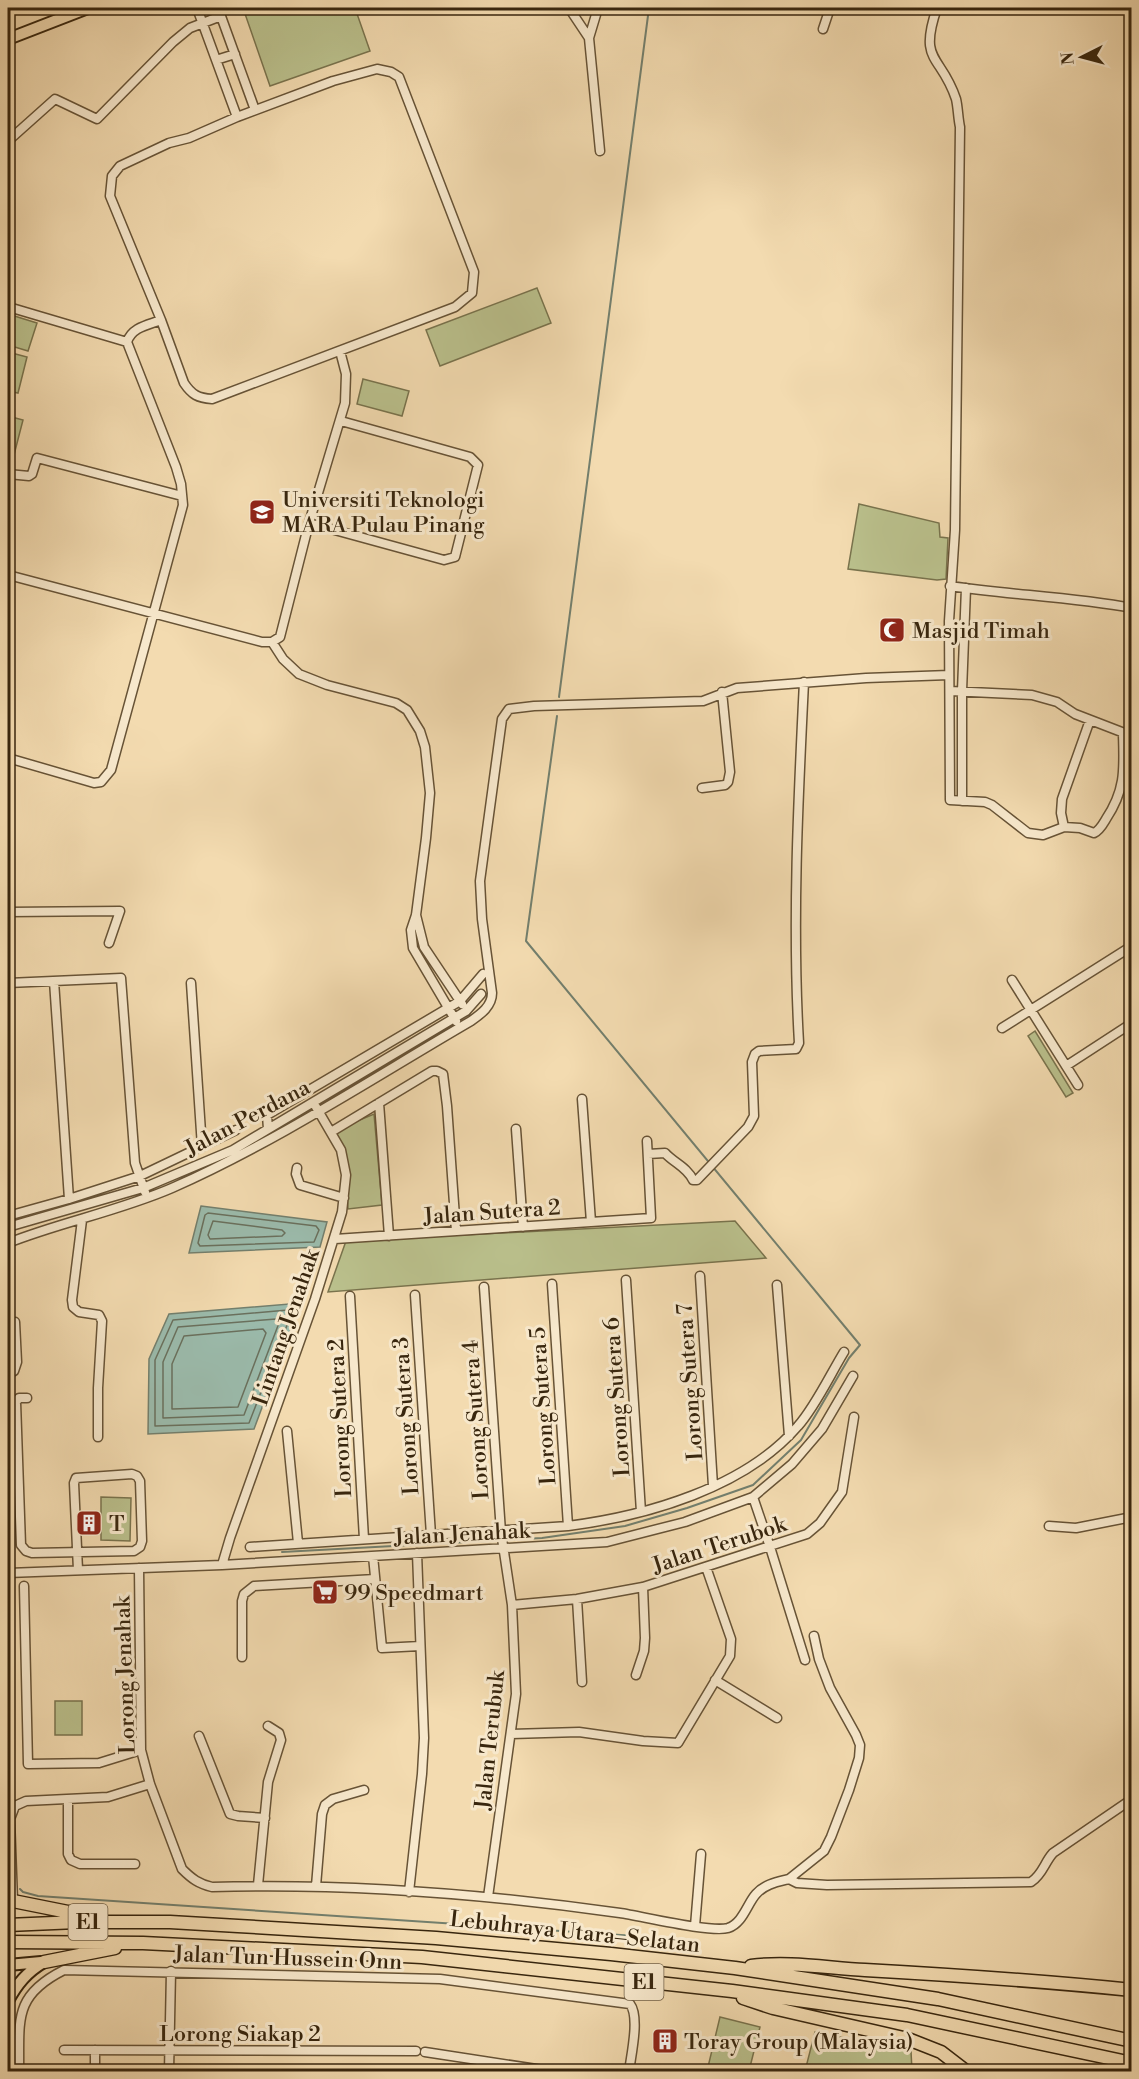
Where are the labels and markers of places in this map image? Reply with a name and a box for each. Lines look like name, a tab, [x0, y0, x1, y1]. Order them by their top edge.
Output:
place label: Universiti Teknologi MARA Pulau Pinang	[282, 487, 485, 539]
school or university icon: Universiti Teknologi MARA Pulau Pinang	[247, 497, 277, 527]
mosque icon: Masjid Timah	[877, 615, 907, 645]
place label: Masjid Timah	[912, 618, 1050, 645]
building icon: T	[74, 1508, 104, 1538]
place label: T	[109, 1511, 125, 1538]
supermarket icon: 99 Speedmart	[310, 1577, 340, 1607]
place label: 99 Speedmart	[344, 1580, 484, 1607]
building icon: Toray Group (Malaysia)	[650, 2026, 680, 2056]
place label: Toray Group (Malaysia)	[684, 2029, 913, 2056]

